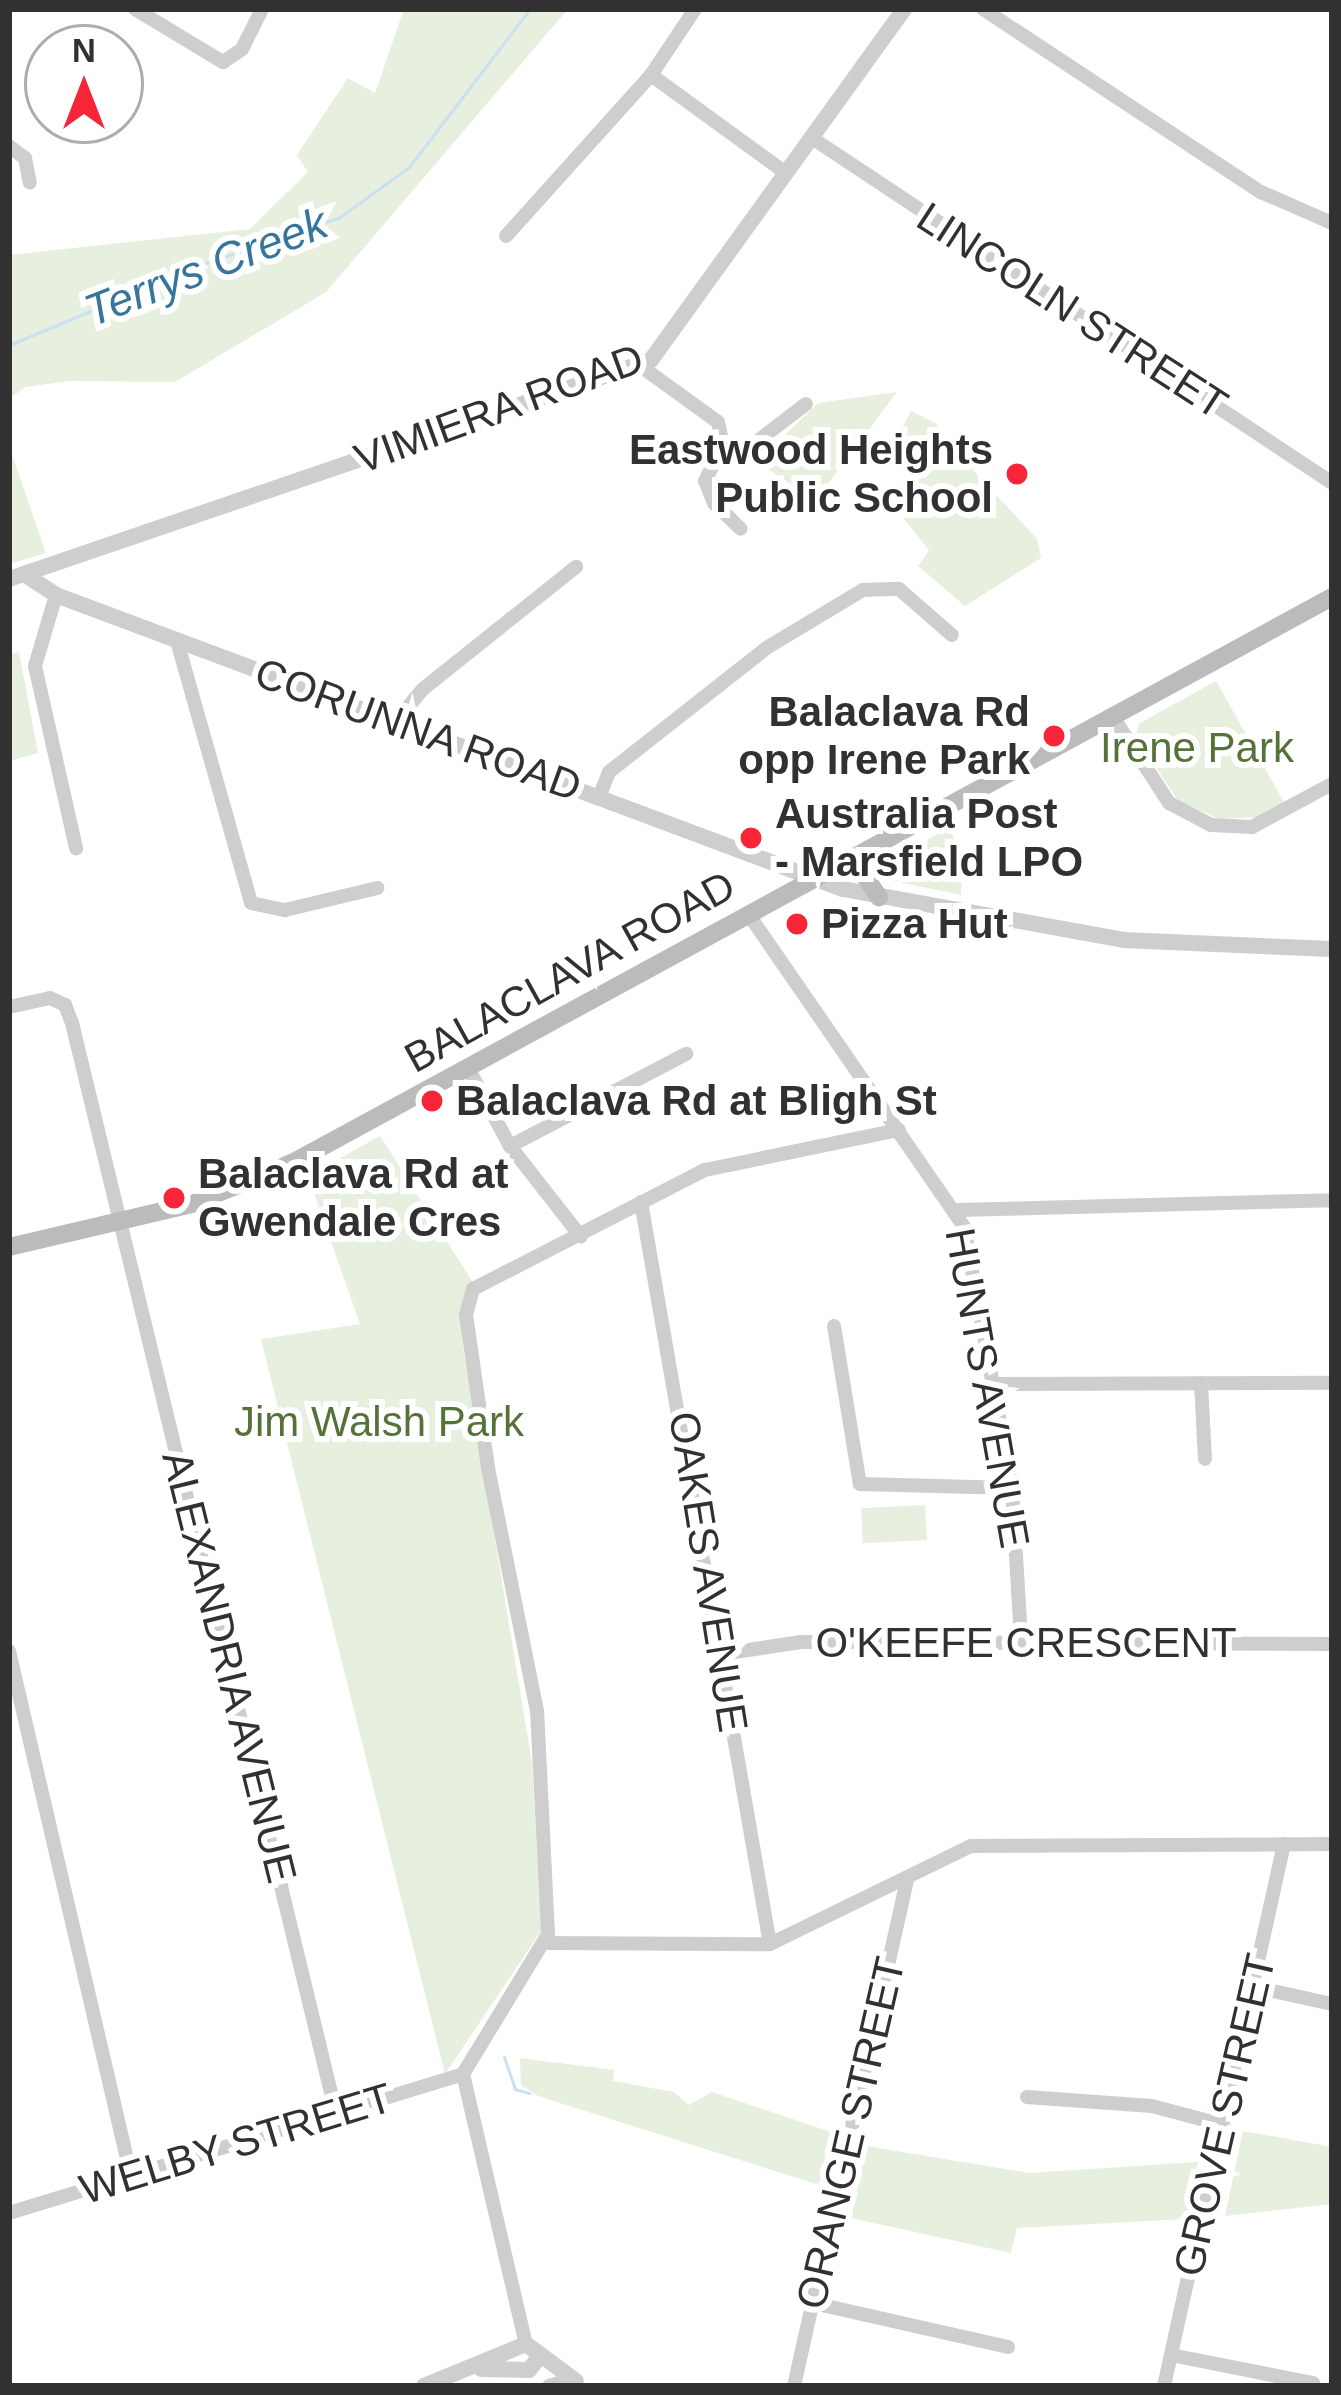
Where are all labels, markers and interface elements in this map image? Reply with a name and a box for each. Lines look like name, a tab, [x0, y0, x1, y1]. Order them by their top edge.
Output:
north arrow	[24, 24, 144, 144]
text: N	[72, 32, 96, 69]
street label: LINCOLN STREET	[908, 192, 1236, 430]
water label: Terrys Creek	[77, 196, 335, 338]
street label: VIMIERA ROAD	[347, 333, 651, 485]
place label: Eastwood Heights Public School	[629, 425, 993, 524]
marker: Eastwood Heights Public School	[1004, 461, 1030, 487]
street label: CORUNNA ROAD	[247, 647, 589, 813]
place label: Balaclava Rd opp Irene Park	[738, 687, 1030, 786]
marker: Balaclava Rd opp Irene Park	[1041, 723, 1067, 749]
park label: Irene Park	[1100, 723, 1294, 773]
place label: Australia Post - Marsfield LPO	[775, 789, 1083, 888]
marker: Australia Post - Marsfield LPO	[738, 825, 764, 851]
street label: BALACLAVA ROAD	[395, 860, 745, 1084]
place label: Pizza Hut	[821, 899, 1008, 949]
marker: Pizza Hut	[784, 911, 810, 937]
place label: Balaclava Rd at Bligh St	[456, 1076, 937, 1126]
marker: Balaclava Rd at Bligh St	[419, 1088, 445, 1114]
place label: Balaclava Rd at Gwendale Cres	[198, 1149, 508, 1248]
marker: Balaclava Rd at Gwendale Cres	[161, 1185, 187, 1211]
street label: HUNTS AVENUE	[934, 1223, 1040, 1553]
park label: Jim Walsh Park	[234, 1397, 524, 1447]
street label: OAKES AVENUE	[658, 1407, 758, 1737]
street label: ALEXANDRIA AVENUE	[150, 1444, 308, 1890]
street label: O'KEEFE CRESCENT	[815, 1618, 1237, 1668]
street label: GROVE STREET	[1163, 1949, 1287, 2281]
street label: ORANGE STREET	[786, 1952, 916, 2314]
street label: WELBY STREET	[74, 2072, 398, 2216]

